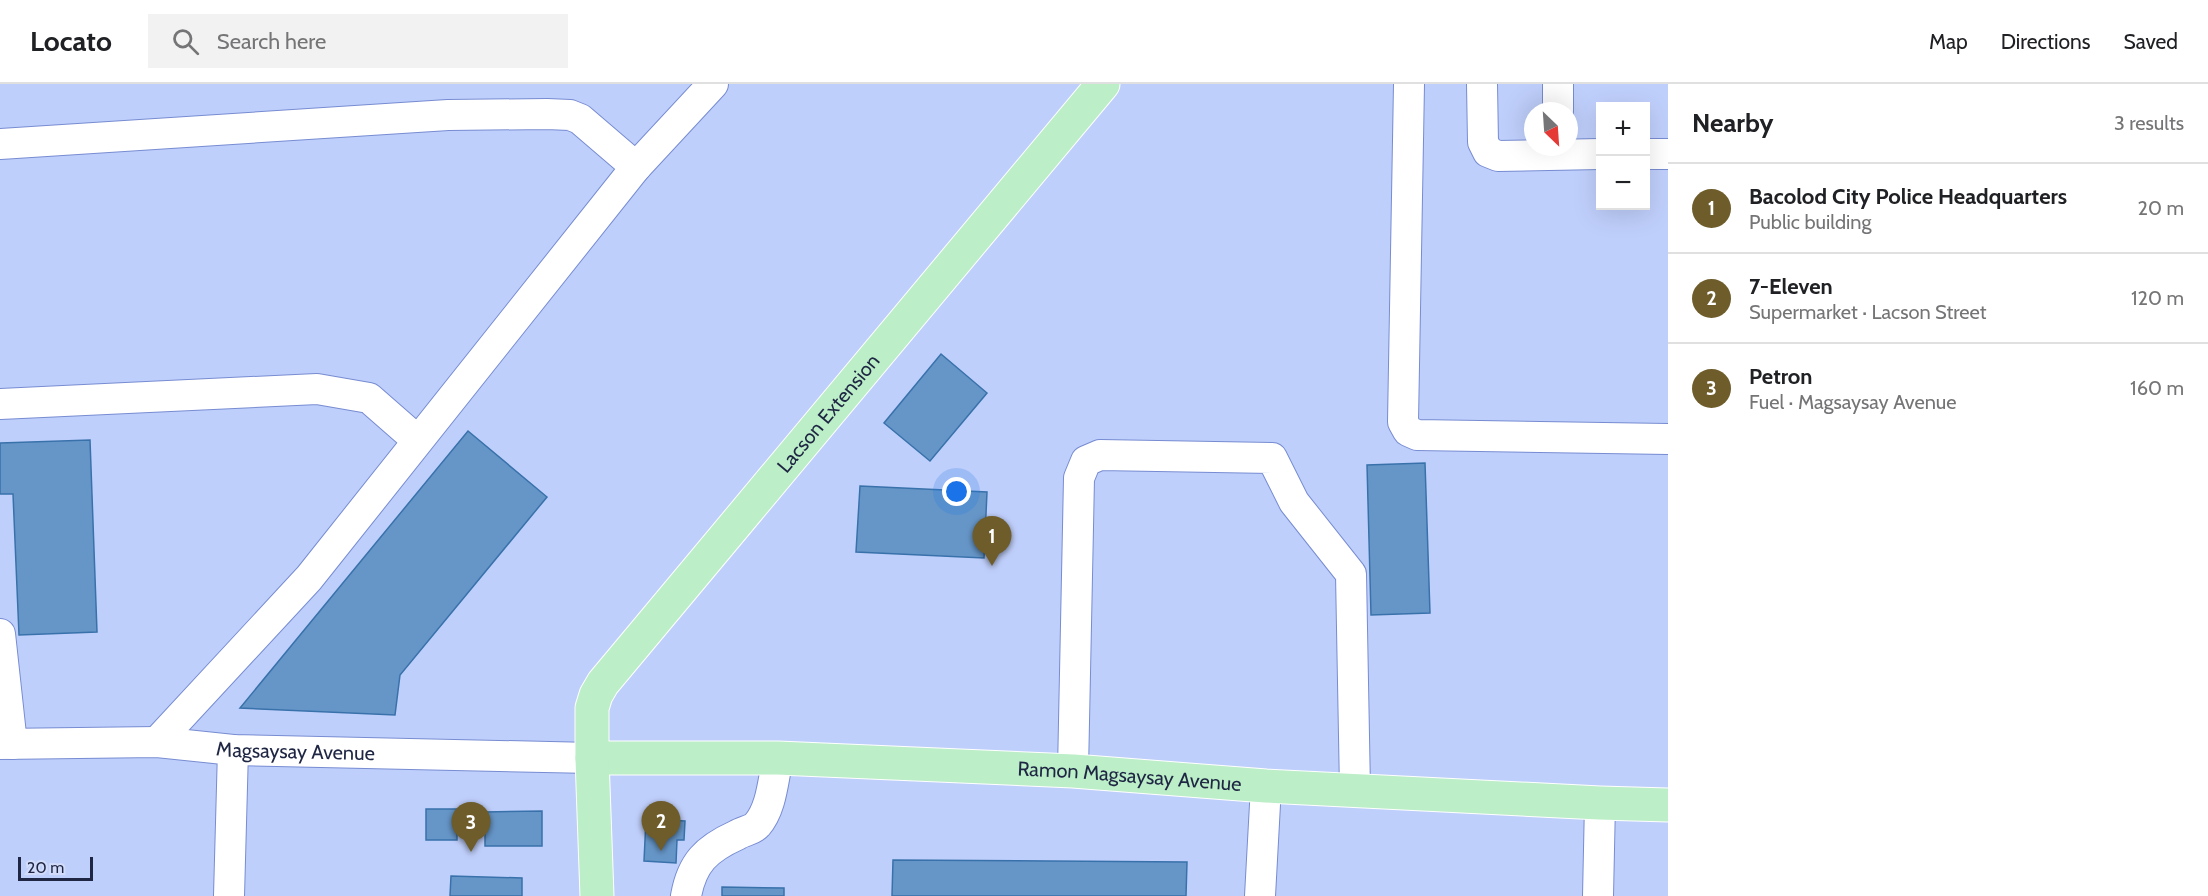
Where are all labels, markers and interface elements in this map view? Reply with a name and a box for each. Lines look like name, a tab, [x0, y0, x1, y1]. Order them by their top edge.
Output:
search box	[148, 14, 568, 68]
text: Locato	[30, 24, 112, 58]
icon: search	[169, 25, 202, 58]
text: Search here	[217, 28, 326, 55]
text: Map	[1929, 29, 1968, 54]
text: Directions	[2001, 29, 2090, 54]
text: Saved	[2123, 29, 2178, 54]
north arrow	[1524, 102, 1578, 156]
map controls	[1596, 102, 1650, 210]
button: +	[1596, 102, 1650, 156]
text: Nearby	[1692, 107, 1773, 139]
text: 3 results	[2114, 111, 2184, 135]
button: −	[1596, 156, 1650, 210]
text: Bacolod City Police Headquarters	[1749, 183, 2067, 210]
text: 1	[1708, 196, 1715, 220]
text: 20 m	[2138, 196, 2184, 220]
text: Public building	[1749, 210, 1871, 234]
text: 7-Eleven	[1749, 273, 1833, 300]
text: 2	[1706, 286, 1717, 310]
text: 120 m	[2131, 286, 2184, 310]
text: Supermarket · Lacson Street	[1749, 300, 1987, 324]
street label: Lacson Extension	[772, 349, 885, 477]
text: Petron	[1749, 363, 1813, 390]
text: 3	[1706, 376, 1717, 400]
text: 160 m	[2130, 376, 2184, 400]
text: Fuel · Magsaysay Avenue	[1749, 390, 1957, 414]
your location	[942, 477, 971, 506]
pin: 1	[972, 516, 1012, 566]
street label: Magsaysay Avenue	[215, 736, 375, 765]
street label: Ramon Magsaysay Avenue	[1017, 757, 1242, 796]
pin: 3	[452, 802, 490, 852]
pin: 2	[642, 802, 680, 851]
scale bar	[18, 854, 93, 882]
text: 20 m	[27, 858, 64, 877]

